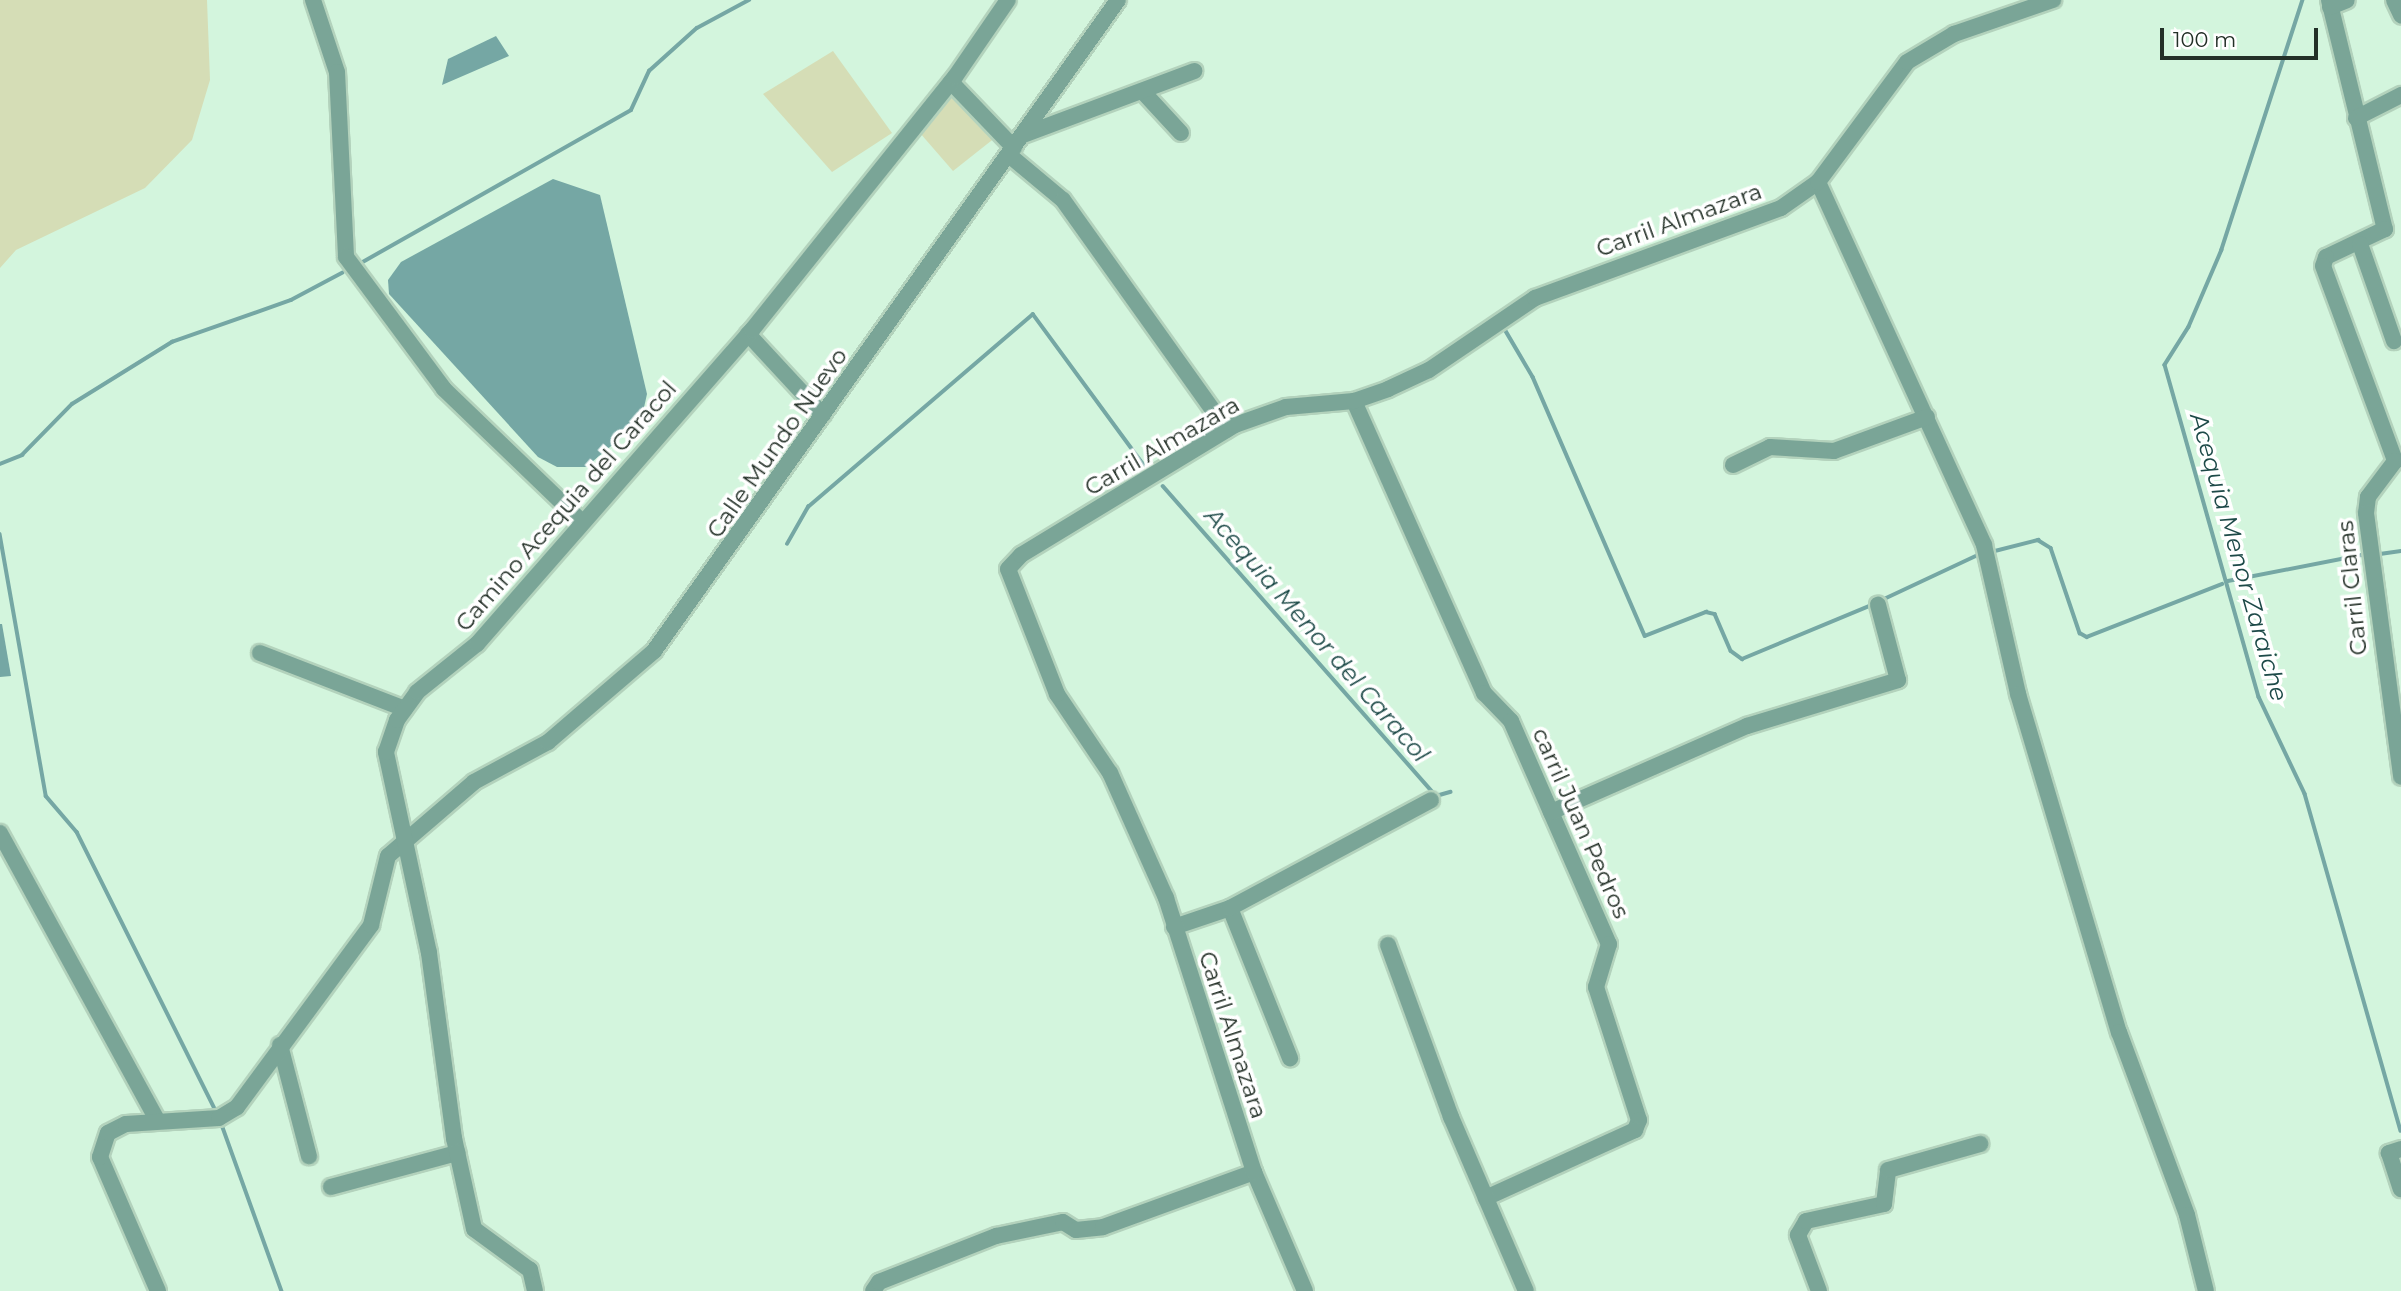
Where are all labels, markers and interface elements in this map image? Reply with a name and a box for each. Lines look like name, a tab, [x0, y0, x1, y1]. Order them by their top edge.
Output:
scale bar	[2163, 14, 2320, 58]
text: 100 m	[2173, 27, 2236, 52]
street label: Carril Almazara	[1593, 177, 1765, 263]
street label: Calle Mundo Nuevo	[701, 343, 853, 543]
street label: Camino Acequia del Caracol	[450, 375, 682, 637]
street label: Carril Almazara	[1080, 391, 1244, 501]
water label: Acequia Menor Zaraiche	[2184, 410, 2294, 704]
water label: Acequia Menor del Caracol	[1199, 502, 1435, 768]
street label: Carril Claras	[2331, 519, 2373, 657]
street label: carril Juan Pedros	[1527, 724, 1635, 922]
street label: Carril Almazara	[1193, 948, 1273, 1122]

